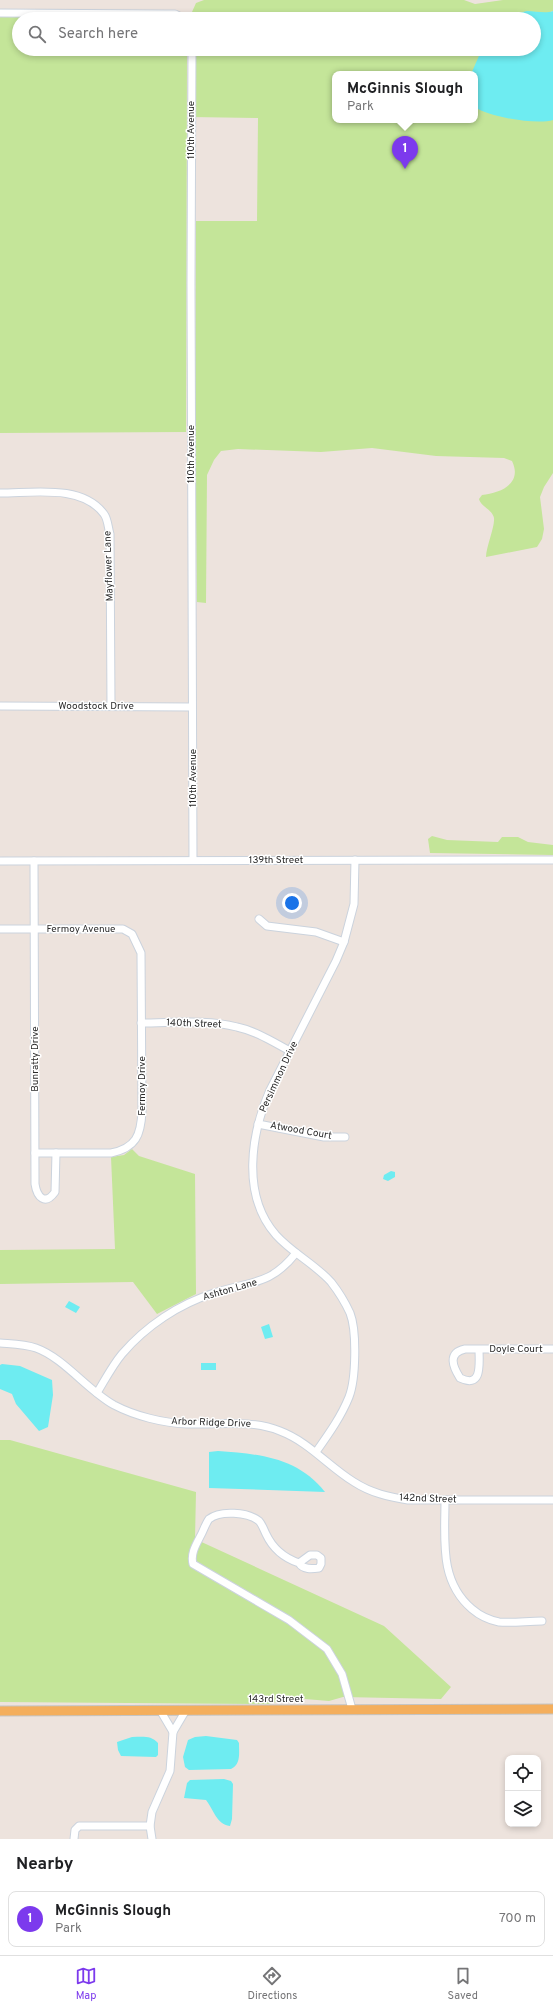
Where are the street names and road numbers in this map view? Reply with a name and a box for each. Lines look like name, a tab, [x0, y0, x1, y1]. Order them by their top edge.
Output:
street label: 110th Avenue	[185, 101, 198, 159]
street label: 110th Avenue	[185, 425, 198, 483]
street label: Mayflower Lane	[101, 530, 117, 602]
street label: Woodstock Drive	[58, 700, 134, 713]
street label: 110th Avenue	[187, 749, 200, 807]
street label: 139th Street	[249, 854, 304, 867]
street label: Fermoy Avenue	[47, 923, 115, 936]
street label: 140th Street	[166, 1017, 222, 1031]
street label: Bunratty Drive	[29, 1026, 42, 1092]
street label: Persimmon Drive	[257, 1039, 301, 1115]
street label: Fermoy Drive	[136, 1056, 149, 1116]
street label: Atwood Court	[269, 1119, 333, 1143]
street label: Ashton Lane	[201, 1276, 259, 1304]
street label: Doyle Court	[489, 1343, 543, 1356]
street label: Arbor Ridge Drive	[171, 1415, 251, 1431]
street label: 142nd Street	[399, 1492, 457, 1507]
street label: 143rd Street	[249, 1693, 304, 1706]

